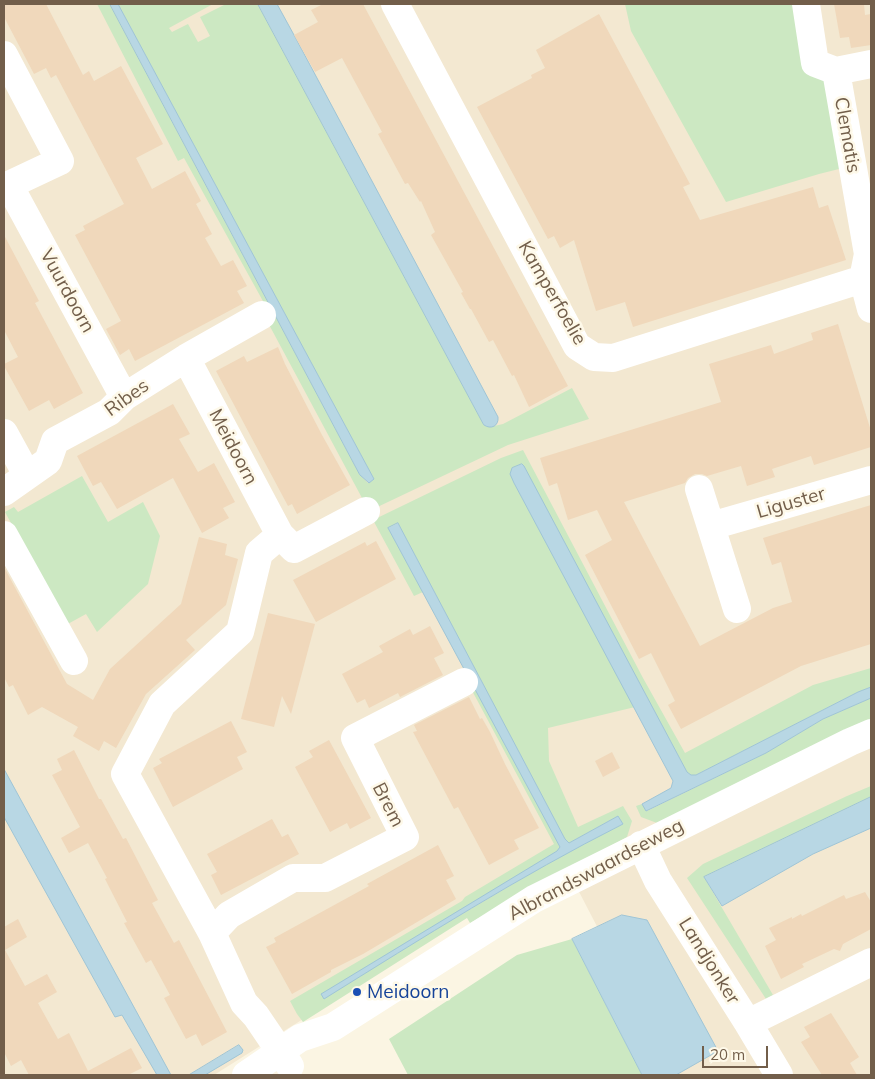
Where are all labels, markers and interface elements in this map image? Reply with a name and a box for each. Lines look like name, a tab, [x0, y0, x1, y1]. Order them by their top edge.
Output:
street label: Clematis	[829, 95, 865, 175]
street label: Kamperfoelie	[513, 237, 591, 349]
street label: Vuurdoorn	[35, 245, 99, 337]
street label: Ribes	[101, 374, 153, 422]
street label: Meidoorn	[204, 405, 262, 489]
street label: Liguster	[754, 482, 828, 524]
street label: Brem	[367, 779, 409, 831]
street label: Albrandswaardseweg	[505, 814, 687, 926]
street label: Landjonker	[673, 914, 745, 1008]
place label: Meidoorn	[367, 981, 449, 1003]
marker: Meidoorn	[351, 986, 363, 998]
scale bar	[705, 1036, 771, 1068]
text: 20 m	[710, 1045, 745, 1064]

